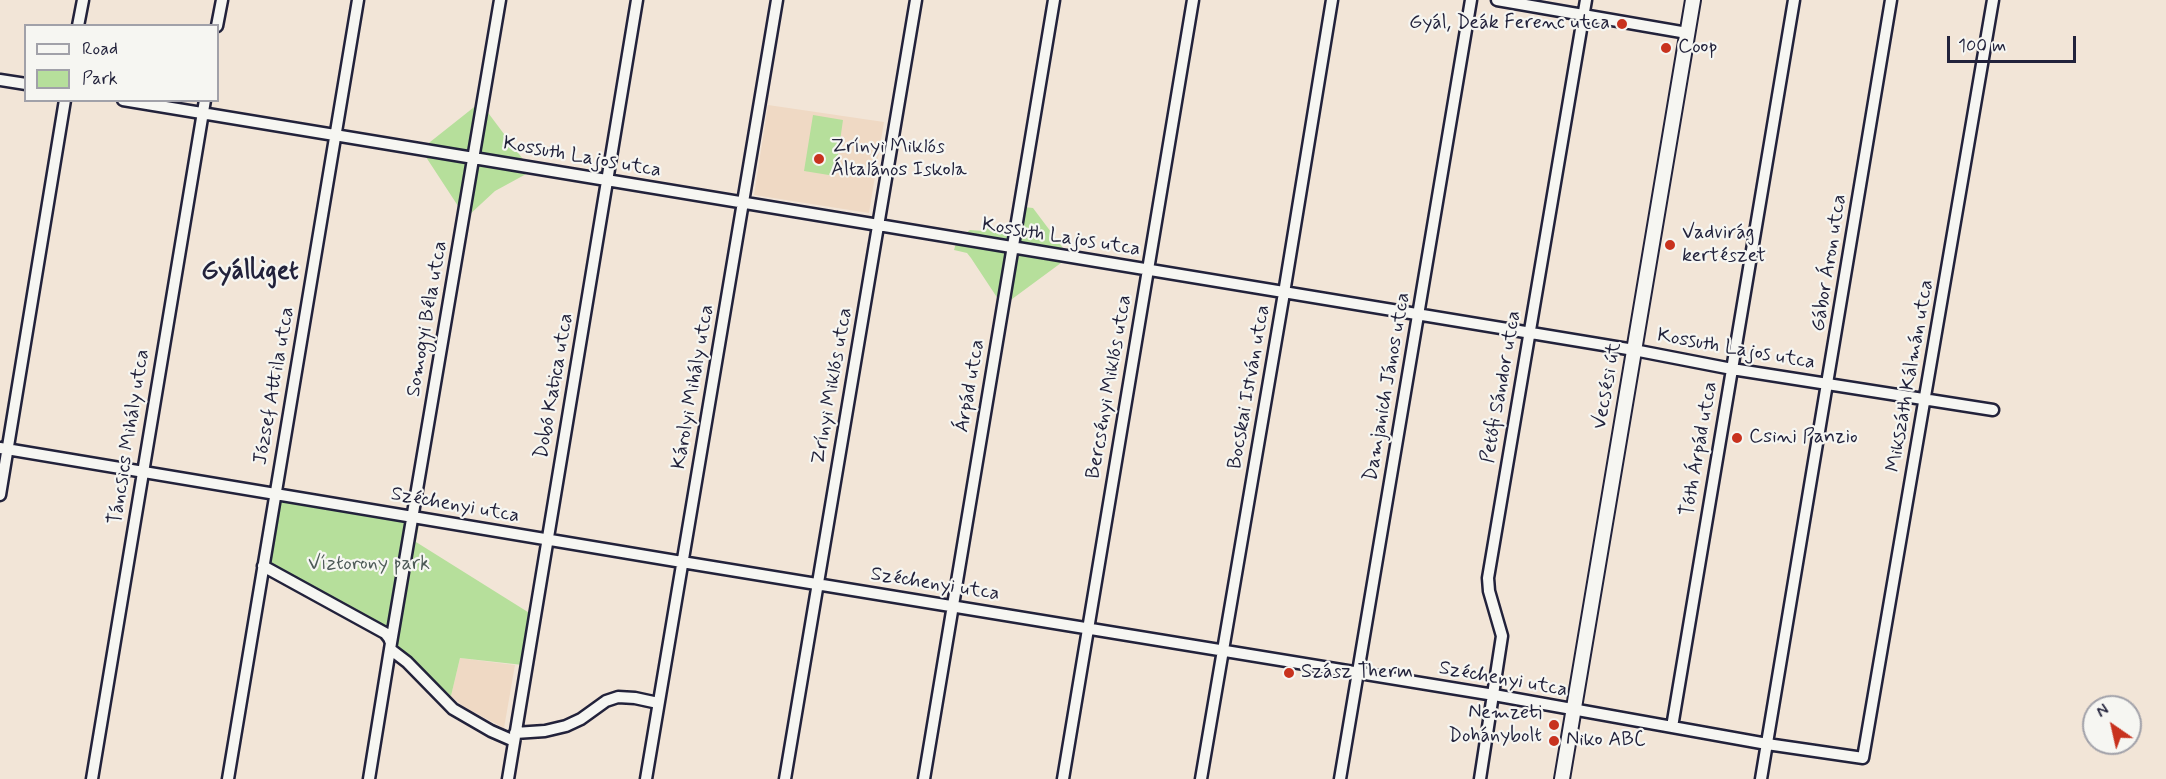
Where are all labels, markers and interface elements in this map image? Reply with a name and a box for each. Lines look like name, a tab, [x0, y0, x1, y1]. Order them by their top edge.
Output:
place label: Gyál, Deák Ferenc utca	[1409, 12, 1610, 36]
marker: Gyál, Deák Ferenc utca	[1615, 17, 1629, 31]
legend	[24, 24, 219, 102]
scale bar	[1950, 24, 2079, 62]
text: 100 m	[1958, 34, 2006, 58]
place label: Coop	[1678, 36, 1717, 60]
text: Road	[82, 37, 118, 61]
marker: Coop	[1659, 41, 1673, 55]
text: Park	[82, 67, 118, 91]
street label: Kossuth Lajos utca	[501, 132, 663, 184]
place label: Zrínyi Miklós Általános Iskola	[831, 136, 967, 183]
marker: Zrínyi Miklós Általános Iskola	[812, 152, 826, 166]
street label: Gábor Áron utca	[1807, 192, 1853, 334]
street label: Kossuth Lajos utca	[980, 214, 1142, 262]
place label: Vadvirág kertészet	[1682, 222, 1766, 269]
marker: Vadvirág kertészet	[1663, 238, 1677, 252]
street label: Somogyi Béla utca	[402, 239, 454, 399]
district label: Gyálliget	[201, 257, 299, 289]
street label: Mikszáth Kálmán utca	[1882, 278, 1940, 474]
street label: Damjanich János utca	[1360, 291, 1416, 483]
street label: Bercsényi Miklós utca	[1082, 293, 1138, 481]
street label: Károlyi Mihály utca	[668, 303, 720, 471]
street label: Bocskai István utca	[1224, 303, 1276, 471]
street label: József Attila utca	[249, 305, 301, 467]
street label: Zrínyi Miklós utca	[807, 306, 859, 466]
street label: Petőfi Sándor utca	[1477, 309, 1527, 465]
street label: Dobó Katica utca	[530, 311, 580, 461]
street label: Kossuth Lajos utca	[1655, 324, 1817, 376]
street label: Árpád utca	[951, 338, 991, 434]
street label: Vecsési út	[1589, 341, 1627, 431]
street label: Táncsics Mihály utca	[104, 347, 156, 527]
street label: Tóth Árpád utca	[1676, 380, 1724, 518]
place label: Csini Panzio	[1749, 426, 1858, 450]
marker: Csini Panzio	[1730, 431, 1744, 445]
street label: Széchenyi utca	[389, 483, 521, 529]
park label: Víztorony park	[308, 553, 430, 577]
street label: Széchenyi utca	[869, 563, 1001, 607]
street label: Széchenyi utca	[1437, 657, 1569, 703]
place label: Szász Therm	[1301, 661, 1413, 685]
marker: Szász Therm	[1282, 666, 1296, 680]
north arrow	[2082, 695, 2142, 755]
text: N	[2092, 700, 2113, 723]
place label: Nemzeti Dohánybolt	[1448, 702, 1542, 749]
marker: Nemzeti Dohánybolt	[1547, 718, 1561, 732]
place label: Niko ABC	[1566, 729, 1646, 753]
marker: Niko ABC	[1547, 734, 1561, 748]

